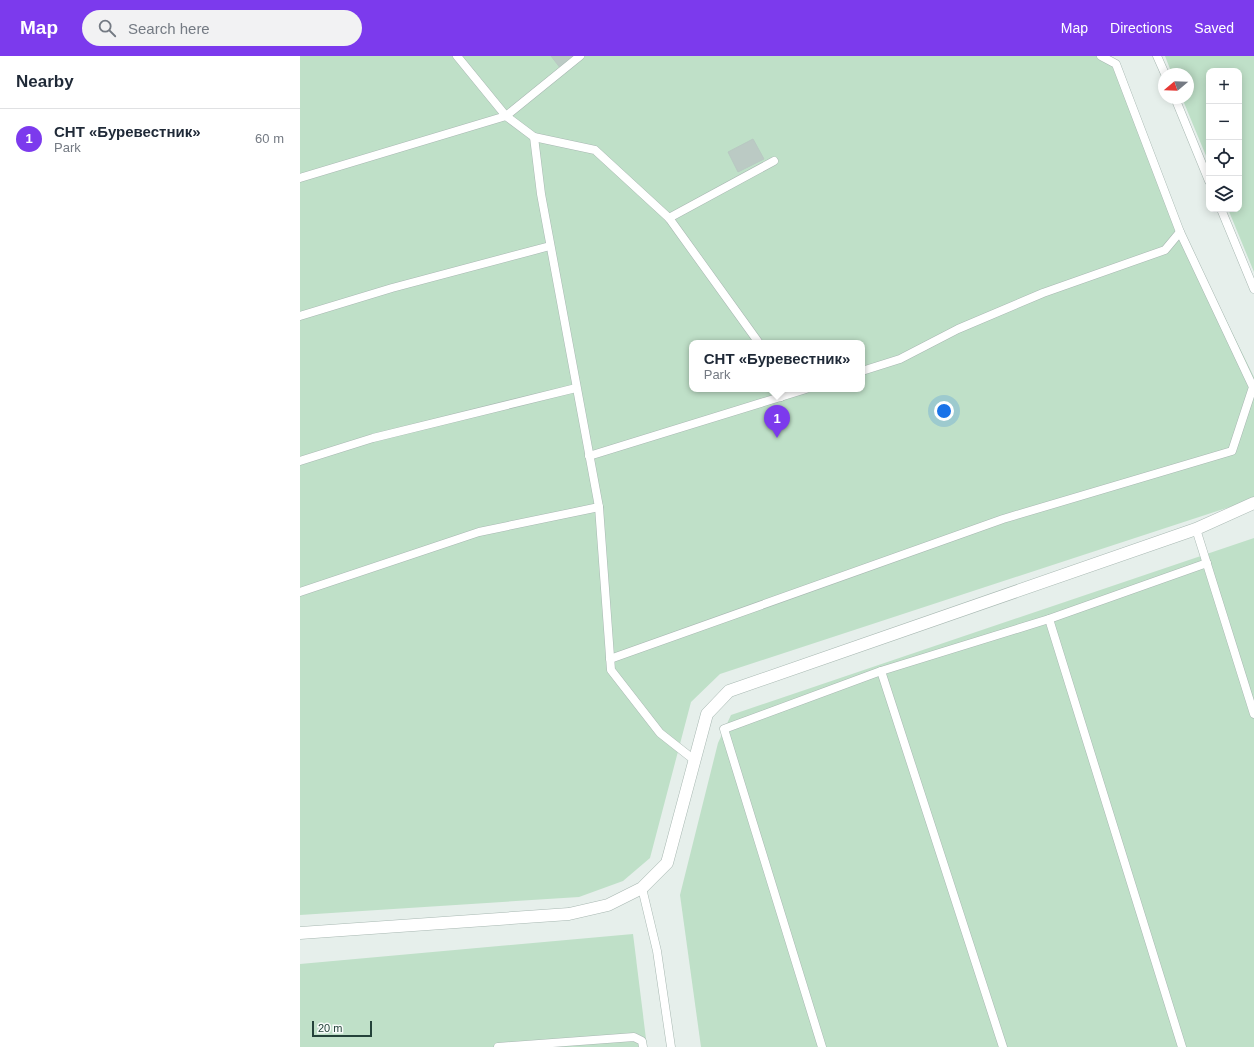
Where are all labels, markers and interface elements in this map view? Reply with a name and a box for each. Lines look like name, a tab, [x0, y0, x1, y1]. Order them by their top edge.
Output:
search box	[82, 10, 362, 46]
text: Map	[20, 17, 58, 38]
icon: search	[96, 17, 118, 39]
text: Search here	[128, 20, 210, 37]
text: Map	[1061, 20, 1088, 36]
text: Directions	[1110, 20, 1172, 36]
text: Saved	[1194, 20, 1234, 36]
north arrow	[1158, 68, 1194, 104]
map controls	[1206, 68, 1242, 212]
button: +	[1206, 68, 1242, 104]
text: Nearby	[16, 72, 74, 91]
button: −	[1206, 104, 1242, 140]
text: СНТ «Буревестник»	[54, 123, 201, 140]
text: 1	[25, 131, 33, 146]
text: 60 m	[255, 131, 284, 146]
text: Park	[54, 140, 81, 155]
button: locate	[1206, 140, 1242, 176]
button: layers	[1206, 176, 1242, 212]
popup	[689, 340, 865, 392]
text: СНТ «Буревестник»	[704, 350, 850, 367]
text: Park	[704, 367, 730, 382]
your location	[934, 401, 954, 421]
pin: 1	[764, 405, 790, 438]
scale bar	[312, 1019, 372, 1038]
text: 20 m	[318, 1022, 342, 1034]

